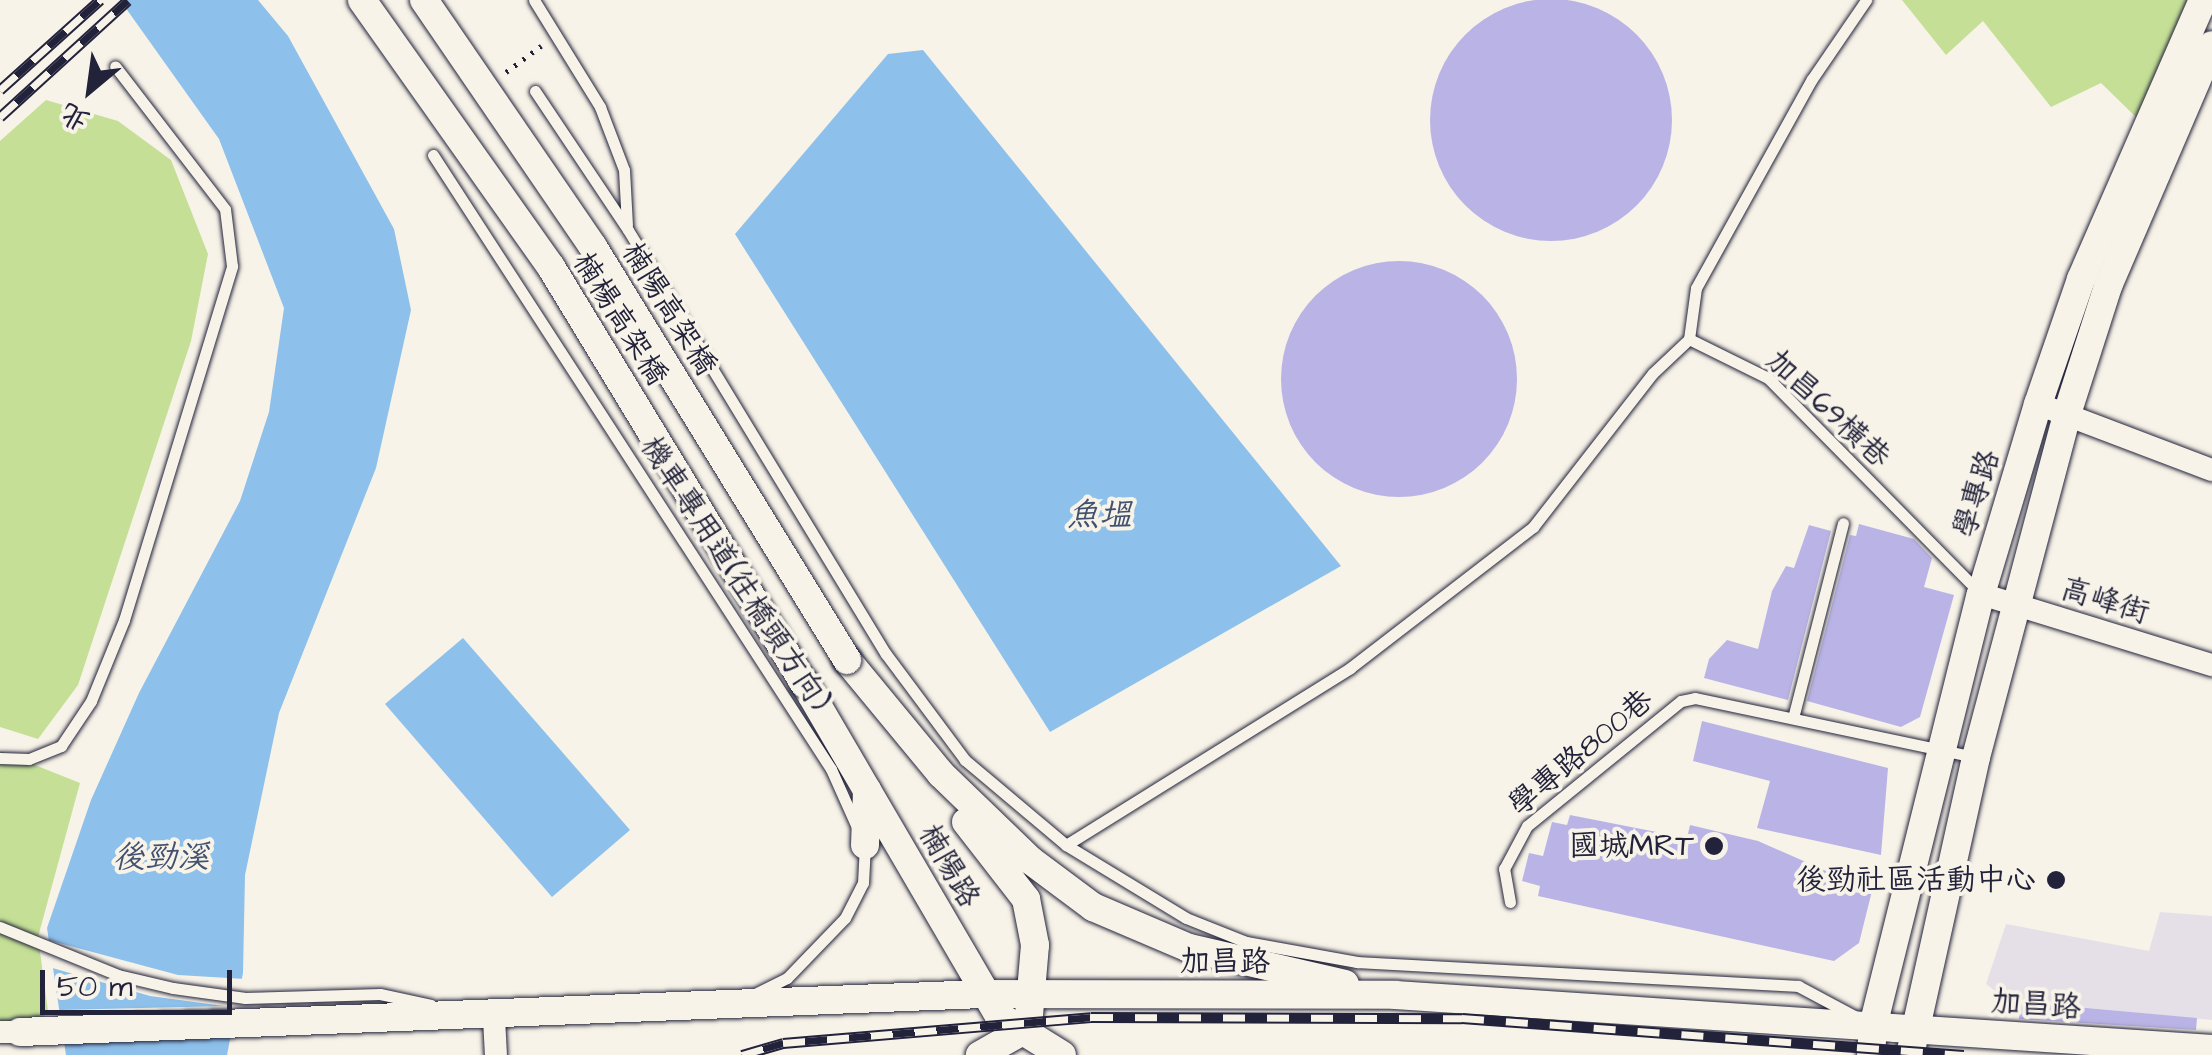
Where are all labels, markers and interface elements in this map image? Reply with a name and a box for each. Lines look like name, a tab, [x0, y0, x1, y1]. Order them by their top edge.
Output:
north arrow	[40, 40, 140, 140]
text: 北	[54, 93, 97, 141]
street label: 楠陽高架橋	[614, 236, 724, 382]
street label: 楠楊高架橋	[565, 246, 675, 392]
street label: 加昌69橫巷	[1759, 343, 1897, 475]
street label: 機車專用道(往橋頭方向)	[633, 430, 837, 718]
street label: 學專路	[1947, 446, 2007, 542]
water label: 魚塭	[1067, 497, 1131, 535]
street label: 高峰街	[2057, 571, 2153, 631]
street label: 學專路800巷	[1502, 682, 1660, 824]
street label: 楠陽路	[911, 818, 987, 914]
place label: 國城MRT	[1569, 828, 1694, 864]
marker: 國城MRT	[1703, 835, 1725, 857]
water label: 後勁溪	[113, 839, 209, 877]
place label: 後勁社區活動中心	[1796, 862, 2036, 898]
marker: 後勁社區活動中心	[2045, 869, 2067, 891]
street label: 加昌路	[1180, 944, 1270, 980]
scale bar	[45, 950, 238, 1012]
text: 50 m	[57, 966, 133, 1008]
street label: 加昌路	[1990, 984, 2082, 1026]

